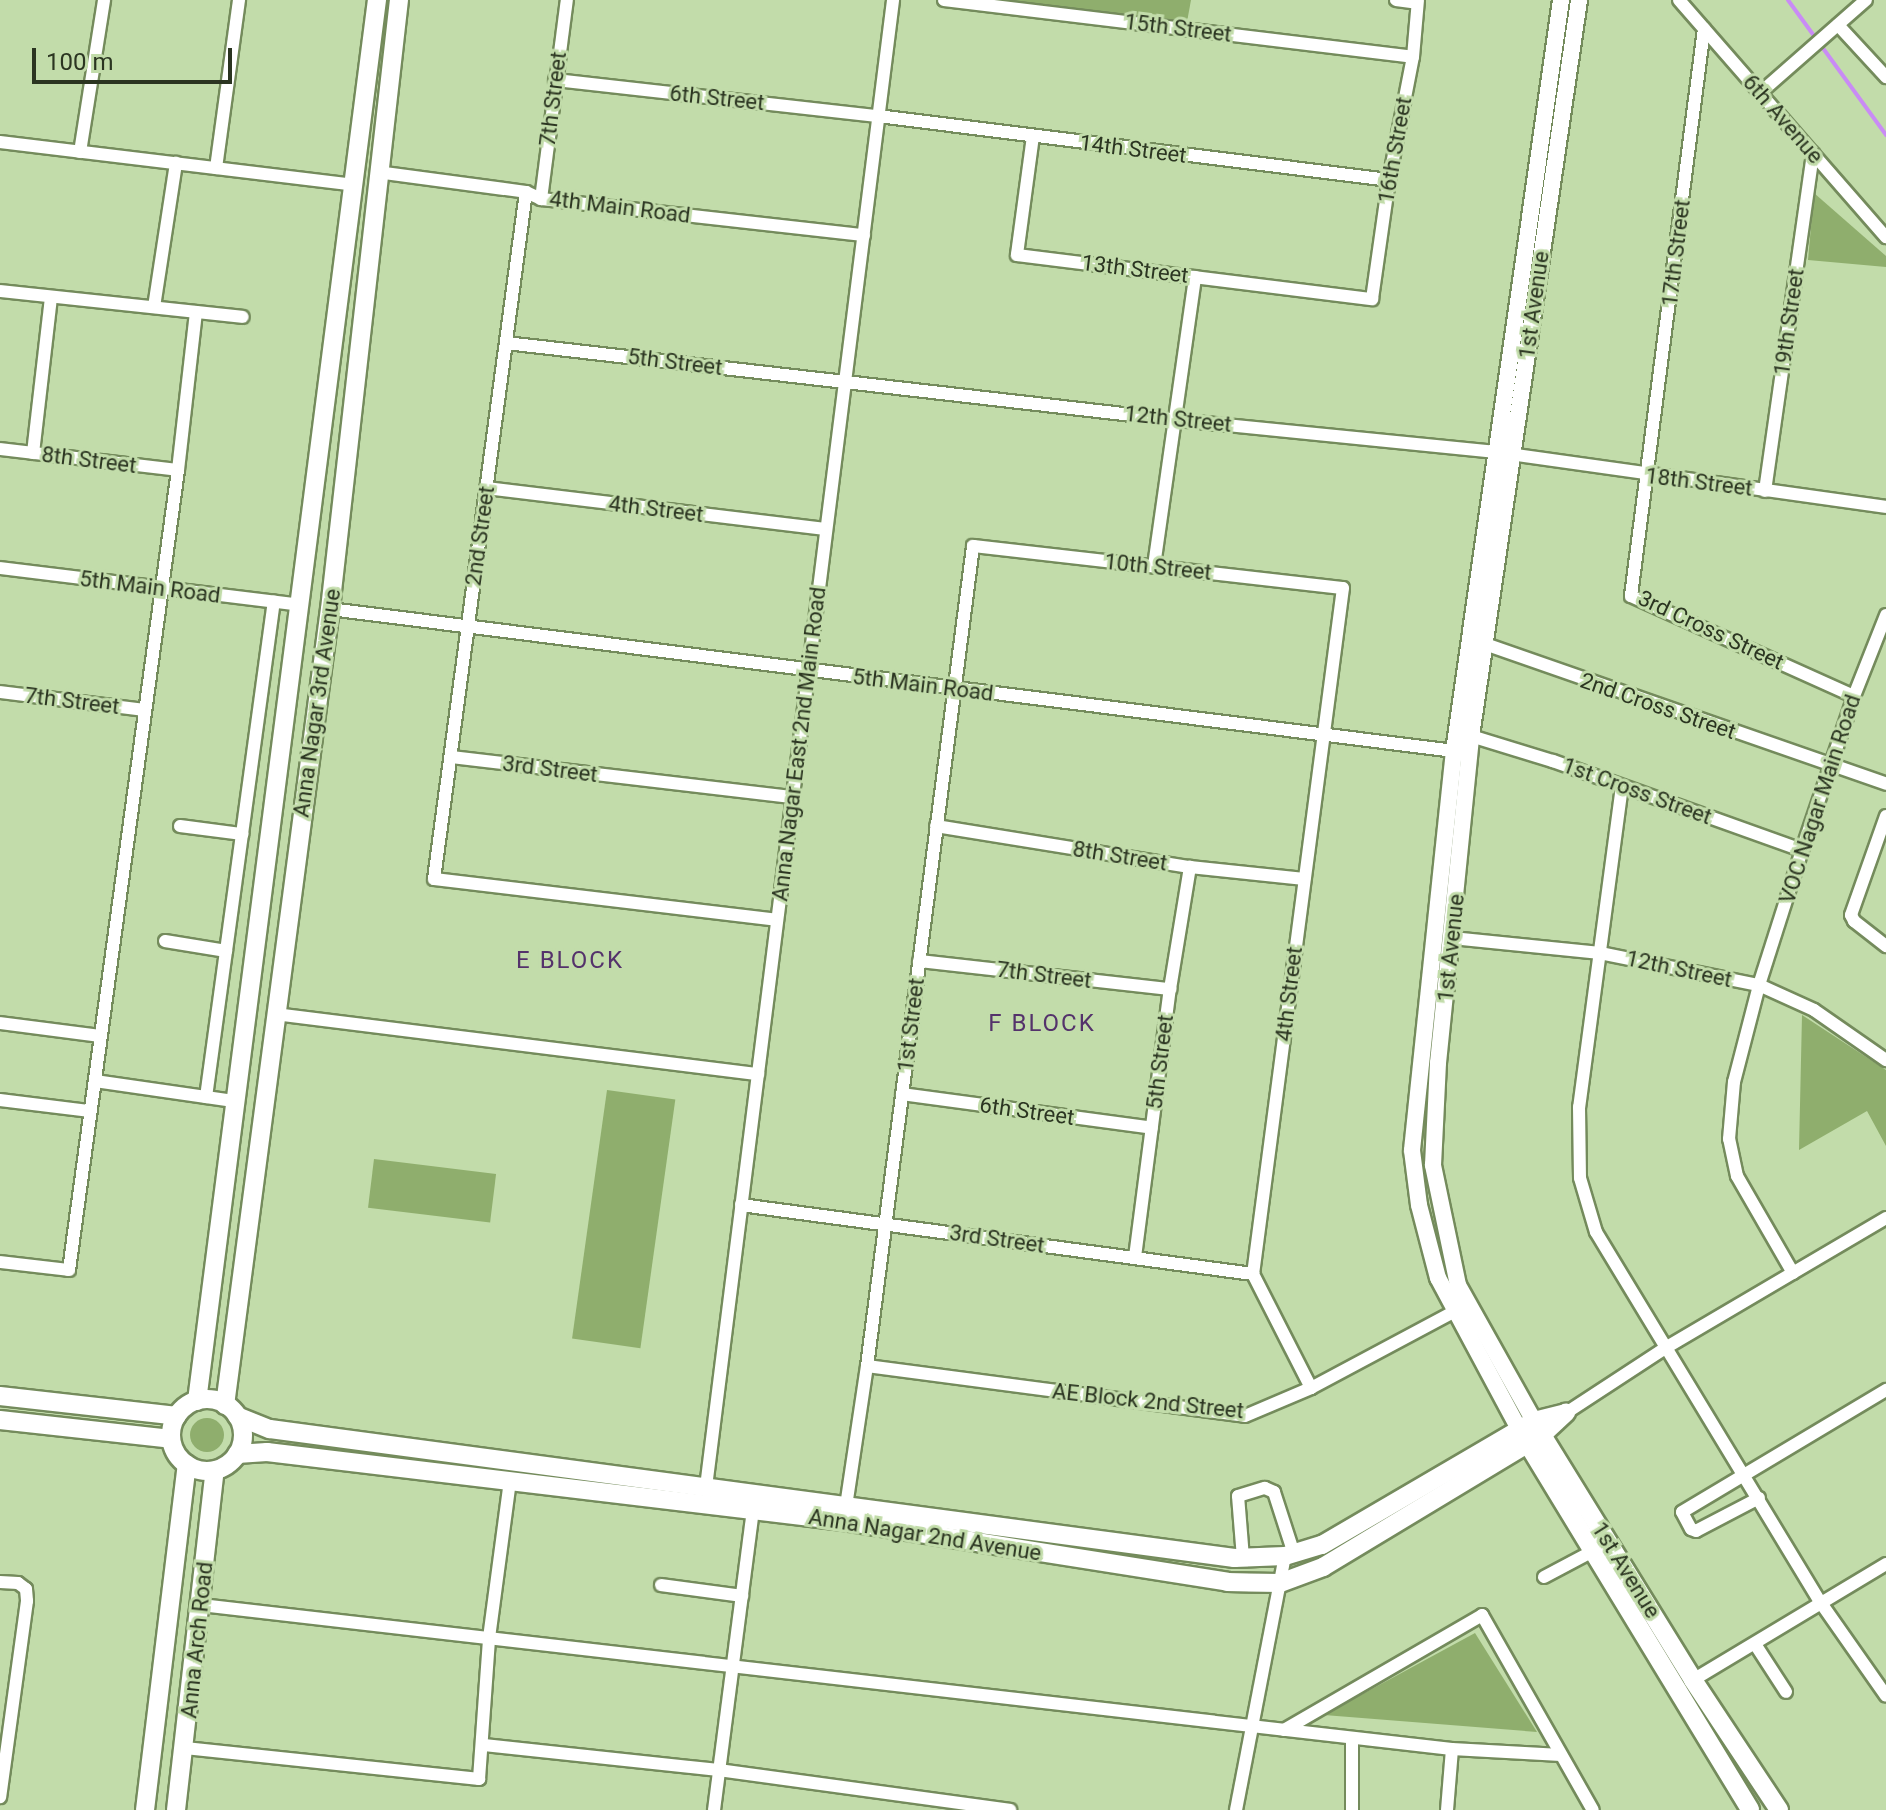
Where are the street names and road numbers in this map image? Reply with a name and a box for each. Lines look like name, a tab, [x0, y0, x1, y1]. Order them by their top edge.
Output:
street label: 15th Street	[1123, 8, 1233, 48]
street label: 7th Street	[534, 50, 572, 148]
street label: 6th Avenue	[1737, 69, 1829, 169]
street label: 6th Street	[668, 80, 766, 116]
street label: 16th Street	[1373, 95, 1417, 205]
street label: 14th Street	[1078, 129, 1188, 169]
street label: 4th Main Road	[548, 185, 692, 229]
street label: 17th Street	[1656, 198, 1696, 308]
street label: 13th Street	[1080, 249, 1190, 289]
street label: 1st Avenue	[1513, 250, 1555, 360]
street label: 19th Street	[1768, 267, 1810, 377]
street label: 5th Street	[626, 343, 724, 381]
street label: 12th Street	[1123, 400, 1233, 438]
street label: 8th Street	[40, 441, 138, 479]
street label: 18th Street	[1644, 462, 1754, 502]
street label: 2nd Street	[460, 484, 500, 588]
street label: 4th Street	[607, 490, 705, 528]
street label: 10th Street	[1103, 548, 1213, 586]
street label: 5th Main Road	[78, 565, 222, 609]
street label: Anna Nagar East 2nd Main Road	[767, 585, 831, 903]
street label: 3rd Cross Street	[1634, 585, 1788, 675]
street label: Anna Nagar 3rd Avenue	[288, 587, 346, 819]
street label: 5th Main Road	[851, 663, 995, 707]
street label: 2nd Cross Street	[1577, 667, 1739, 745]
street label: 7th Street	[23, 682, 121, 720]
street label: VOC Nagar Main Road	[1774, 691, 1866, 907]
street label: 3rd Street	[501, 750, 599, 788]
street label: 1st Cross Street	[1559, 752, 1715, 830]
street label: 8th Street	[1071, 836, 1169, 876]
street label: 1st Avenue	[1432, 893, 1470, 1003]
street label: 4th Street	[1270, 945, 1308, 1043]
street label: 12th Street	[1624, 945, 1734, 993]
street label: 7th Street	[995, 956, 1093, 994]
street label: 1st Street	[892, 977, 930, 1073]
street label: 5th Street	[1141, 1013, 1179, 1111]
street label: 6th Street	[978, 1091, 1076, 1131]
street label: 3rd Street	[948, 1219, 1046, 1259]
street label: AE Block 2nd Street	[1051, 1378, 1245, 1424]
street label: Anna Nagar 2nd Avenue	[807, 1504, 1043, 1566]
street label: 1st Avenue	[1586, 1517, 1666, 1623]
street label: Anna Arch Road	[176, 1560, 218, 1720]

